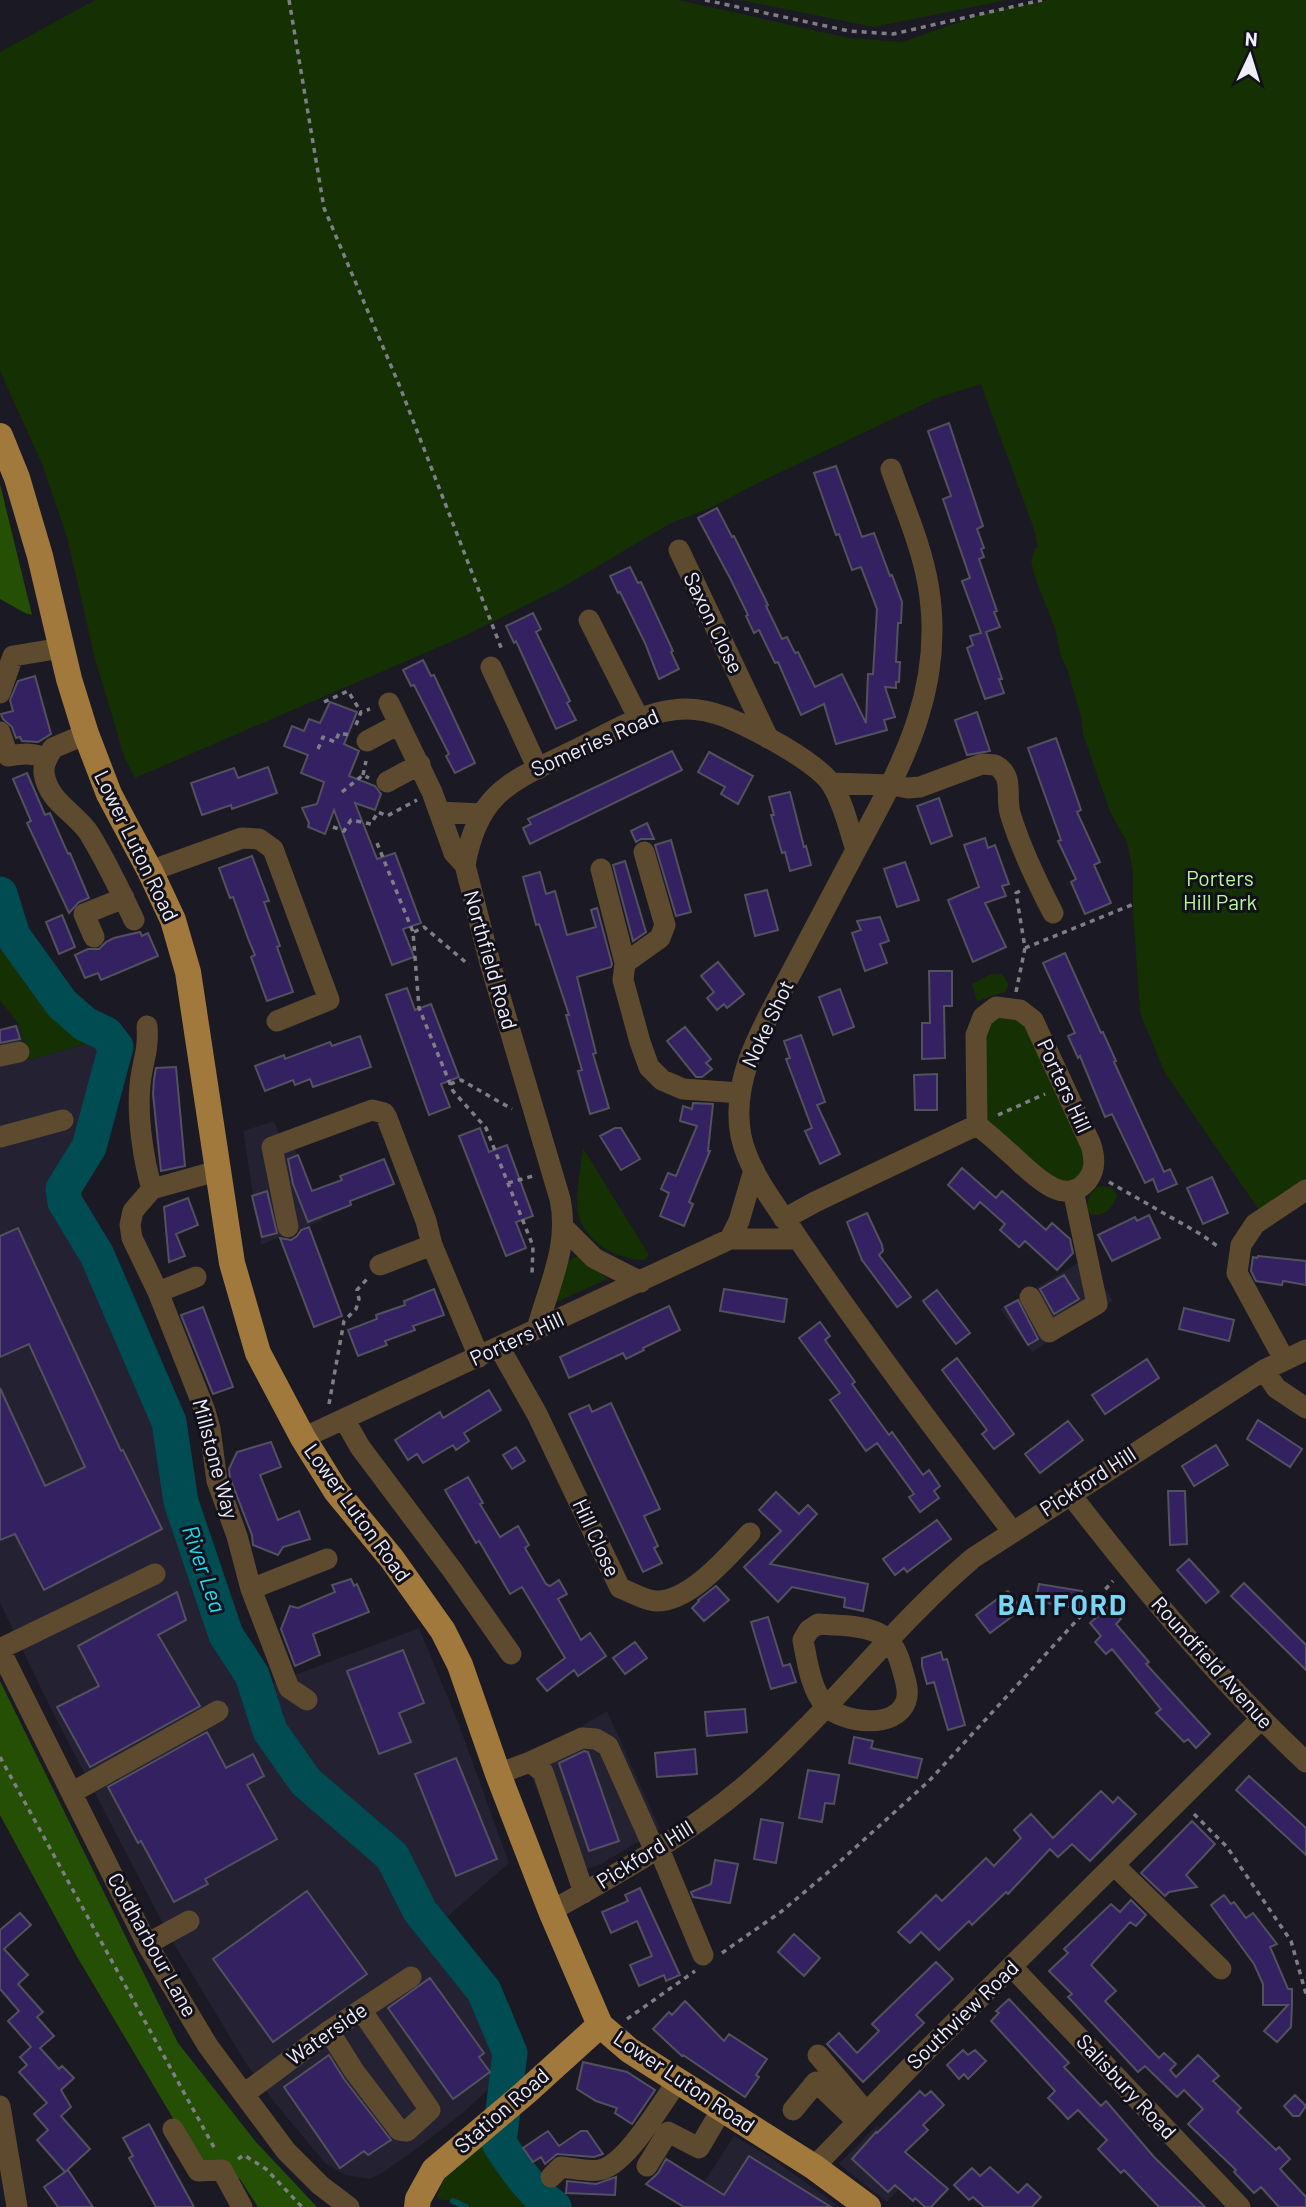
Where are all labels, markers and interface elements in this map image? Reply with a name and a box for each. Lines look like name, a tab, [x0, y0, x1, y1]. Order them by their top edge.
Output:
north arrow	[1215, 21, 1285, 91]
text: N	[1244, 27, 1258, 50]
street label: Saxon Close	[679, 568, 750, 677]
street label: Someries Road	[527, 702, 662, 781]
street label: Lower Luton Road	[90, 766, 185, 925]
park label: Porters Hill Park	[1183, 865, 1257, 914]
street label: Northfield Road	[460, 887, 523, 1032]
street label: Noke Shot	[736, 976, 798, 1071]
street label: Porters Hill	[1033, 1034, 1098, 1136]
street label: Porters Hill	[465, 1305, 567, 1370]
street label: Millstone Way	[188, 1396, 245, 1522]
street label: Lower Luton Road	[300, 1438, 417, 1586]
street label: Pickford Hill	[1035, 1441, 1140, 1521]
street label: Hill Close	[568, 1494, 626, 1580]
water label: River Lea	[177, 1521, 233, 1616]
district label: BATFORD	[998, 1587, 1128, 1621]
street label: Roundfield Avenue	[1147, 1591, 1279, 1733]
street label: Pickford Hill	[591, 1814, 697, 1893]
street label: Coldharbour Lane	[103, 1868, 203, 2021]
street label: Southview Road	[901, 1954, 1023, 2074]
street label: Waterside	[281, 1996, 371, 2069]
street label: Lower Luton Road	[610, 2024, 760, 2137]
street label: Salisbury Road	[1072, 2028, 1182, 2144]
street label: Station Road	[449, 2062, 553, 2158]

